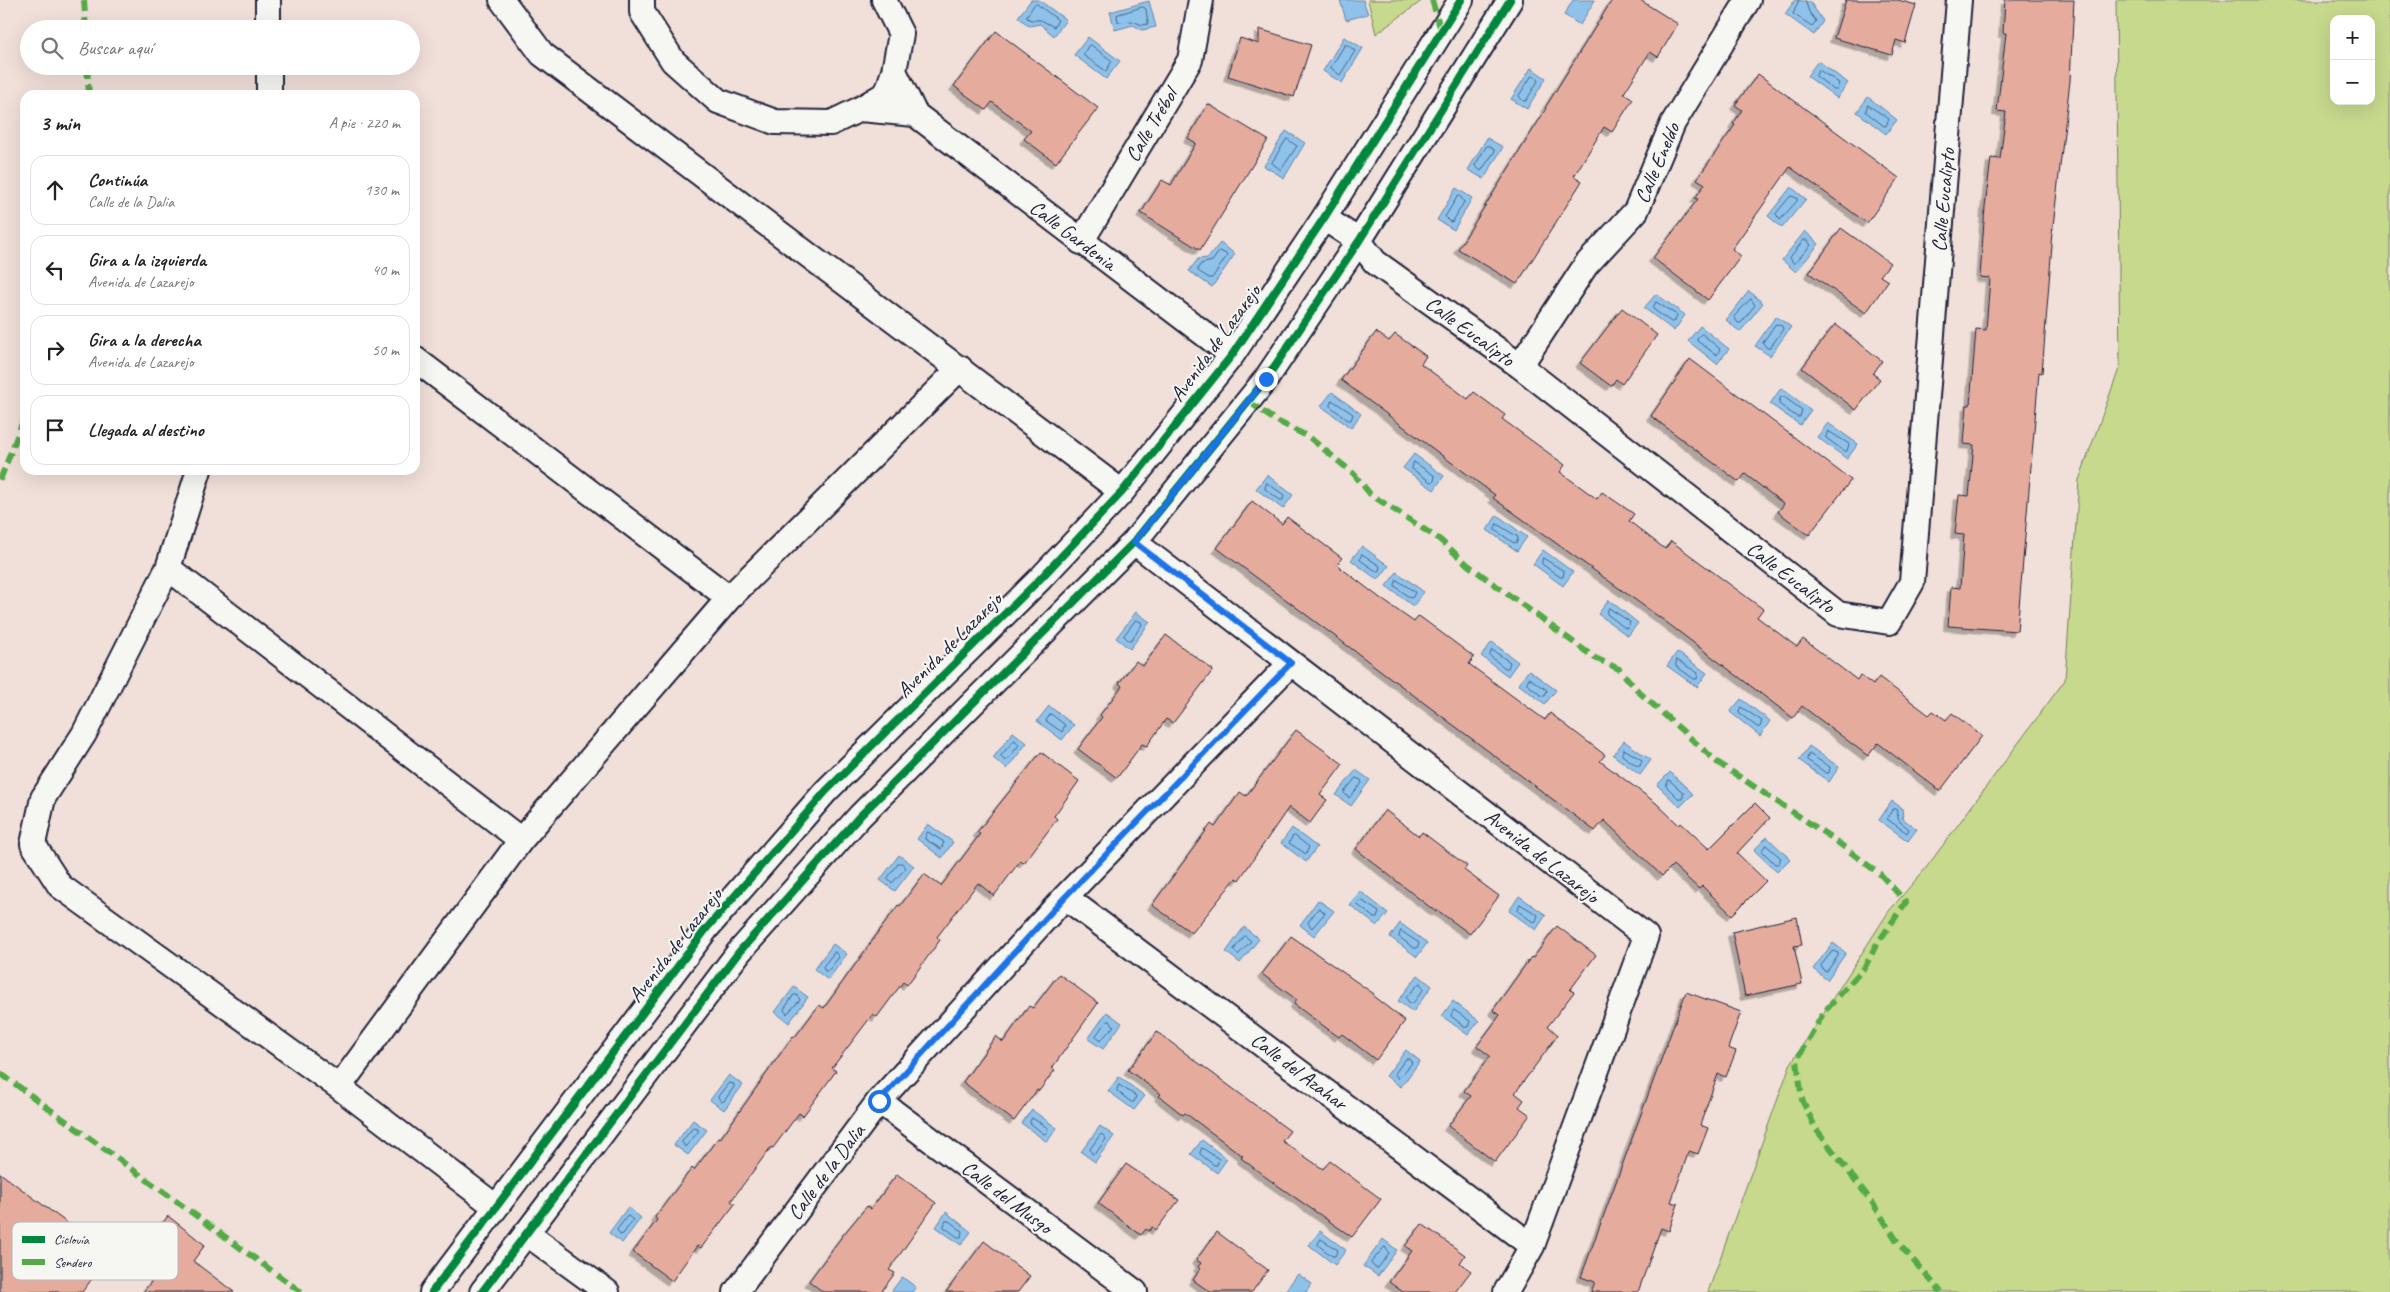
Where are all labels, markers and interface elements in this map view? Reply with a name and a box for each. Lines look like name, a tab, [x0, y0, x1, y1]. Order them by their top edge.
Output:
map controls	[2330, 15, 2375, 105]
button: +	[2330, 15, 2375, 60]
search box	[20, 20, 420, 75]
icon: search	[38, 34, 66, 62]
text: Buscar aquí	[78, 36, 152, 60]
button: −	[2330, 60, 2375, 105]
street label: Calle Trébol	[1119, 81, 1185, 166]
text: 3 min	[40, 110, 80, 136]
text: A pie · 220 m	[329, 113, 400, 133]
street label: Calle Eneldo	[1628, 117, 1686, 207]
street label: Calle Eucalipto	[1926, 146, 1961, 253]
text: Continúa	[88, 168, 147, 192]
icon: ahead	[41, 176, 69, 204]
text: 130 m	[365, 180, 399, 200]
text: Calle de la Dalia	[88, 192, 174, 212]
street label: Calle Gardenia	[1025, 194, 1123, 277]
text: Gira a la izquierda	[88, 248, 206, 272]
icon: left	[41, 256, 69, 284]
text: 40 m	[372, 260, 399, 280]
text: Avenida de Lazarejo	[88, 272, 193, 292]
street label: Avenida de Lazarejo	[1164, 277, 1268, 407]
street label: Calle Eucalipto	[1420, 290, 1521, 373]
text: Gira a la derecha	[88, 328, 201, 352]
icon: right	[41, 336, 69, 364]
text: 50 m	[372, 340, 399, 360]
text: Avenida de Lazarejo	[88, 352, 193, 372]
route end	[1255, 368, 1278, 391]
icon: arrive	[41, 416, 69, 444]
text: Llegada al destino	[88, 418, 204, 442]
street label: Calle Eucalipto	[1742, 535, 1842, 620]
street label: Avenida de Lazarejo	[891, 585, 1009, 703]
street label: Avenida de Lazarejo	[1479, 803, 1607, 910]
street label: Avenida de Lazarejo	[622, 880, 729, 1008]
street label: Calle del Azahar	[1246, 1026, 1354, 1117]
route start	[868, 1090, 891, 1113]
street label: Calle de la Dalia	[782, 1117, 872, 1225]
street label: Calle del Musgo	[957, 1155, 1059, 1241]
legend	[12, 1222, 178, 1280]
text: Ciclovía	[54, 1231, 90, 1248]
text: Sendero	[54, 1254, 92, 1271]

